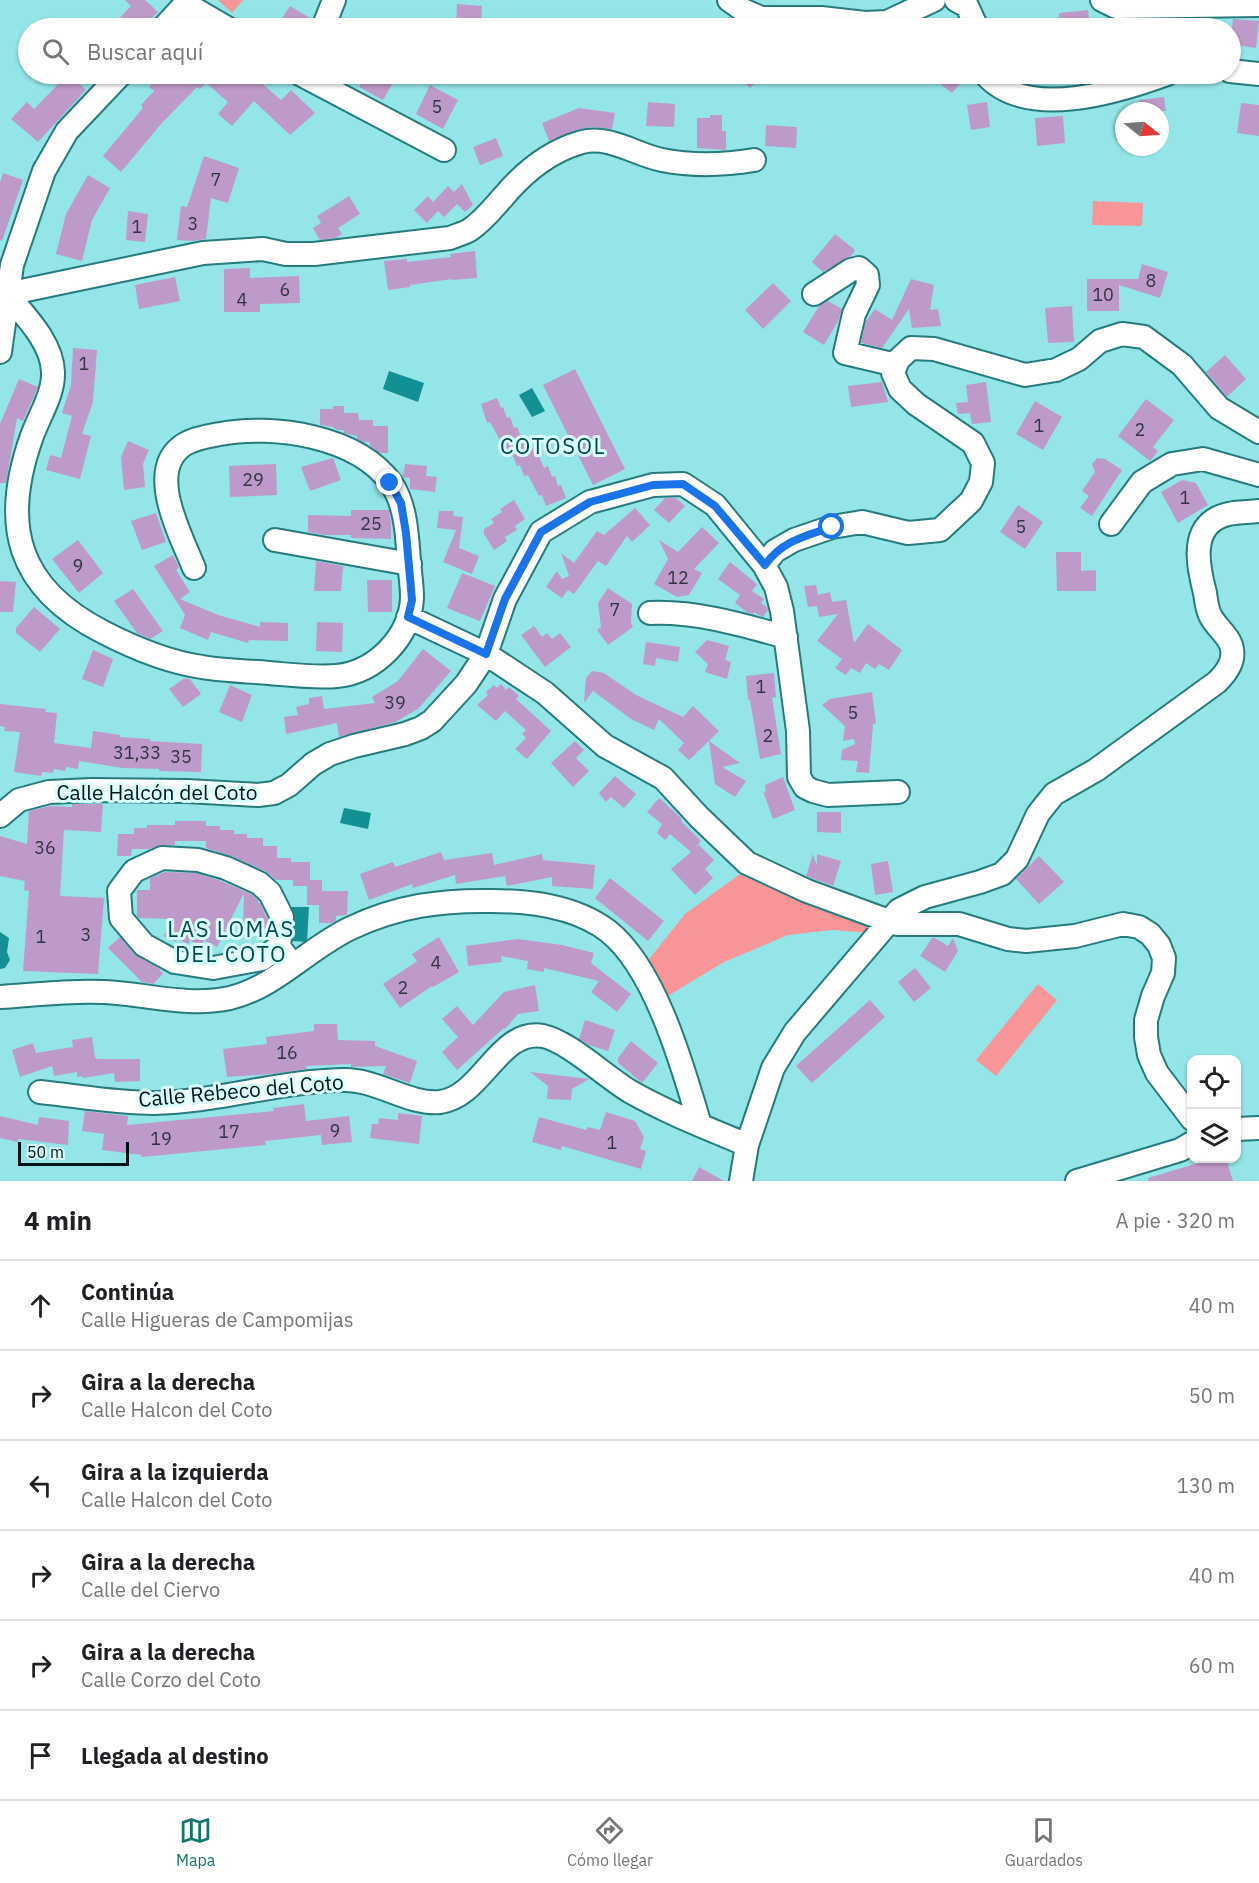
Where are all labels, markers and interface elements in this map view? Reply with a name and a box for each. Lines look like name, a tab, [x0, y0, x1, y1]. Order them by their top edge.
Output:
search box	[18, 18, 1241, 84]
icon: search	[39, 35, 72, 68]
text: Buscar aquí	[87, 37, 203, 66]
house number: 5	[432, 95, 442, 118]
north arrow	[1115, 102, 1169, 156]
house number: 7	[211, 168, 221, 191]
house number: 3	[188, 212, 198, 235]
house number: 1	[132, 215, 142, 238]
house number: 8	[1146, 269, 1156, 292]
house number: 6	[280, 278, 290, 301]
house number: 10	[1092, 283, 1114, 306]
house number: 4	[237, 288, 248, 311]
house number: 1	[79, 352, 89, 375]
house number: 1	[1034, 414, 1044, 437]
house number: 2	[1135, 418, 1145, 441]
district label: COTOSOL	[500, 431, 606, 460]
house number: 29	[242, 468, 264, 491]
route end	[376, 469, 402, 495]
house number: 1	[1180, 486, 1190, 509]
house number: 25	[360, 512, 382, 535]
route start	[818, 513, 844, 539]
house number: 5	[1016, 515, 1026, 538]
house number: 9	[73, 554, 83, 577]
house number: 12	[667, 566, 689, 589]
house number: 7	[610, 598, 620, 621]
house number: 1	[756, 675, 766, 698]
house number: 39	[384, 691, 406, 714]
house number: 5	[848, 701, 858, 724]
house number: 2	[763, 724, 773, 747]
house number: 31,33	[113, 741, 161, 764]
house number: 35	[170, 745, 192, 768]
street label: Calle Halcón del Coto	[56, 778, 258, 806]
house number: 36	[34, 836, 56, 859]
district label: LAS LOMAS DEL COTO	[167, 914, 295, 968]
house number: 3	[81, 923, 91, 946]
house number: 1	[36, 925, 46, 948]
house number: 4	[431, 951, 442, 974]
house number: 2	[398, 976, 408, 999]
house number: 16	[276, 1041, 298, 1064]
map controls	[1187, 1055, 1241, 1163]
button: locate	[1187, 1055, 1241, 1109]
street label: Calle Rebeco del Coto	[137, 1067, 345, 1113]
button: layers	[1187, 1109, 1241, 1163]
house number: 9	[330, 1119, 340, 1142]
house number: 17	[218, 1120, 240, 1143]
house number: 19	[150, 1127, 172, 1150]
house number: 1	[607, 1131, 617, 1154]
scale bar	[18, 1139, 129, 1166]
text: 50 m	[27, 1142, 64, 1162]
text: 4 min	[24, 1203, 92, 1237]
text: A pie · 320 m	[1116, 1207, 1235, 1234]
text: Continúa	[81, 1277, 174, 1306]
icon: ahead	[24, 1289, 57, 1322]
text: 40 m	[1189, 1292, 1235, 1319]
text: Calle Higueras de Campomijas	[81, 1306, 353, 1333]
text: Gira a la derecha	[81, 1367, 255, 1396]
icon: right	[24, 1379, 57, 1412]
text: 50 m	[1189, 1382, 1235, 1409]
text: Calle Halcon del Coto	[81, 1396, 273, 1423]
text: Gira a la izquierda	[81, 1457, 269, 1486]
icon: left	[24, 1469, 57, 1502]
text: 130 m	[1177, 1472, 1235, 1499]
text: Calle Halcon del Coto	[81, 1486, 273, 1513]
text: Gira a la derecha	[81, 1547, 255, 1576]
icon: right	[24, 1559, 57, 1592]
text: 40 m	[1189, 1562, 1235, 1589]
text: Calle del Ciervo	[81, 1576, 220, 1603]
text: Gira a la derecha	[81, 1637, 255, 1666]
icon: right	[24, 1649, 57, 1682]
text: 60 m	[1189, 1652, 1235, 1679]
text: Calle Corzo del Coto	[81, 1666, 261, 1693]
icon: arrive	[24, 1739, 57, 1772]
text: Llegada al destino	[81, 1741, 269, 1770]
tab: Mapa	[176, 1814, 215, 1870]
tab: Cómo llegar	[567, 1814, 653, 1870]
tab: Guardados	[1005, 1814, 1083, 1870]

